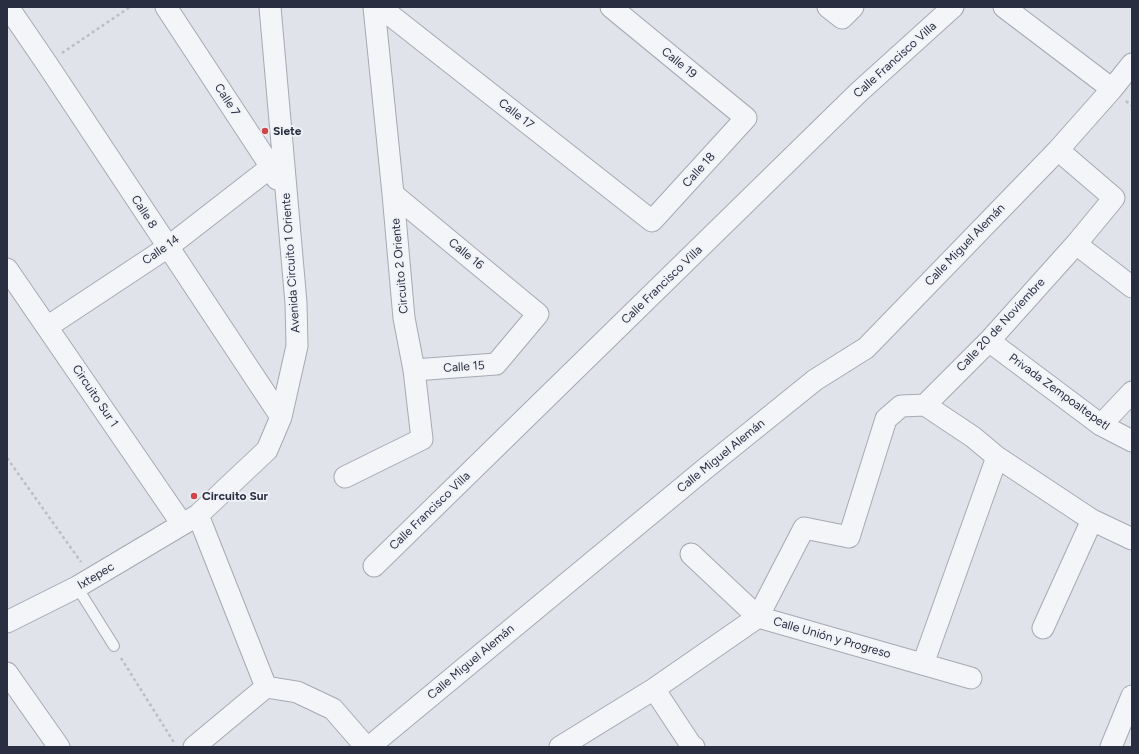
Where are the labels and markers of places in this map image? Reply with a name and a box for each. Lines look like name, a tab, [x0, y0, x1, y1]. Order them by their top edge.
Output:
place label: Siete	[273, 124, 301, 138]
marker: Siete	[260, 126, 270, 136]
place label: Circuito Sur	[202, 489, 268, 503]
marker: Circuito Sur	[189, 491, 199, 501]

